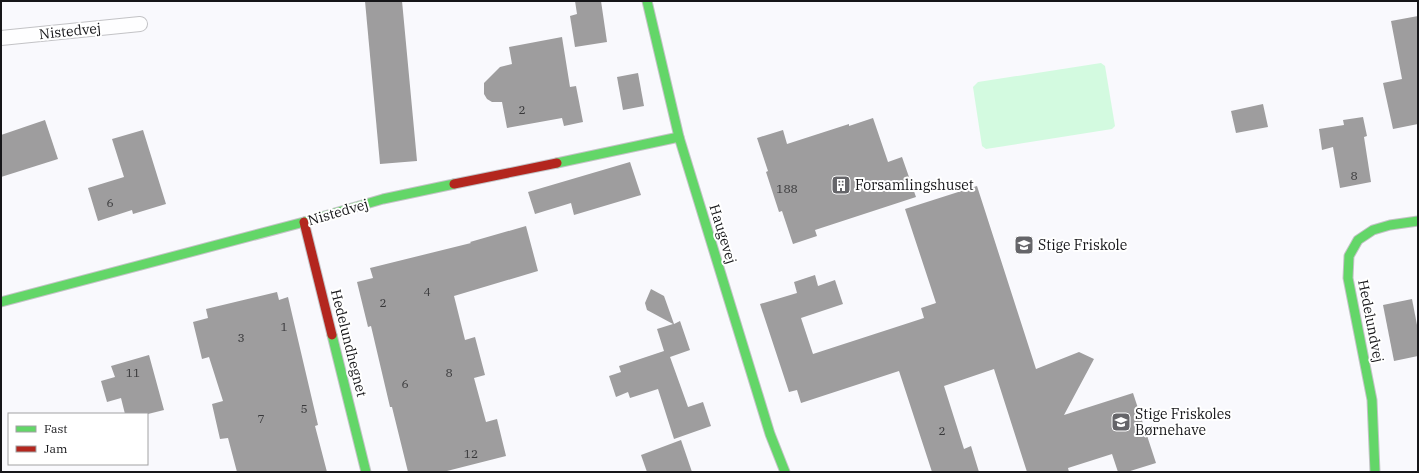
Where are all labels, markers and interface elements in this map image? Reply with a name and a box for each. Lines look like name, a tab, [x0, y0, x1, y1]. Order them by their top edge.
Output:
street label: Nistedvej	[38, 19, 102, 43]
house number: 2	[518, 102, 526, 117]
house number: 8	[1350, 168, 1358, 183]
building icon: Forsamlingshuset	[830, 174, 852, 196]
place label: Forsamlingshuset	[855, 176, 974, 194]
house number: 188	[776, 181, 798, 196]
house number: 6	[106, 195, 114, 210]
street label: Nistedvej	[306, 195, 370, 229]
street label: Haugevej	[705, 202, 741, 266]
school or university icon: Stige Friskole	[1013, 234, 1035, 256]
place label: Stige Friskole	[1038, 236, 1127, 254]
street label: Hedelundvej	[1354, 278, 1388, 364]
house number: 4	[423, 284, 431, 299]
street label: Hedelundhegnet	[327, 287, 371, 399]
house number: 2	[379, 295, 387, 310]
house number: 1	[280, 319, 288, 334]
house number: 3	[237, 330, 245, 345]
house number: 11	[126, 365, 140, 380]
house number: 8	[445, 365, 453, 380]
house number: 6	[401, 376, 409, 391]
house number: 5	[300, 401, 308, 416]
place label: Stige Friskoles Børnehave	[1135, 405, 1231, 439]
house number: 7	[257, 411, 265, 426]
school or university icon: Stige Friskoles Børnehave	[1110, 411, 1132, 433]
legend	[8, 413, 148, 465]
text: Fast	[44, 421, 68, 436]
house number: 2	[938, 423, 946, 438]
text: Jam	[44, 441, 68, 456]
house number: 12	[464, 446, 478, 461]

